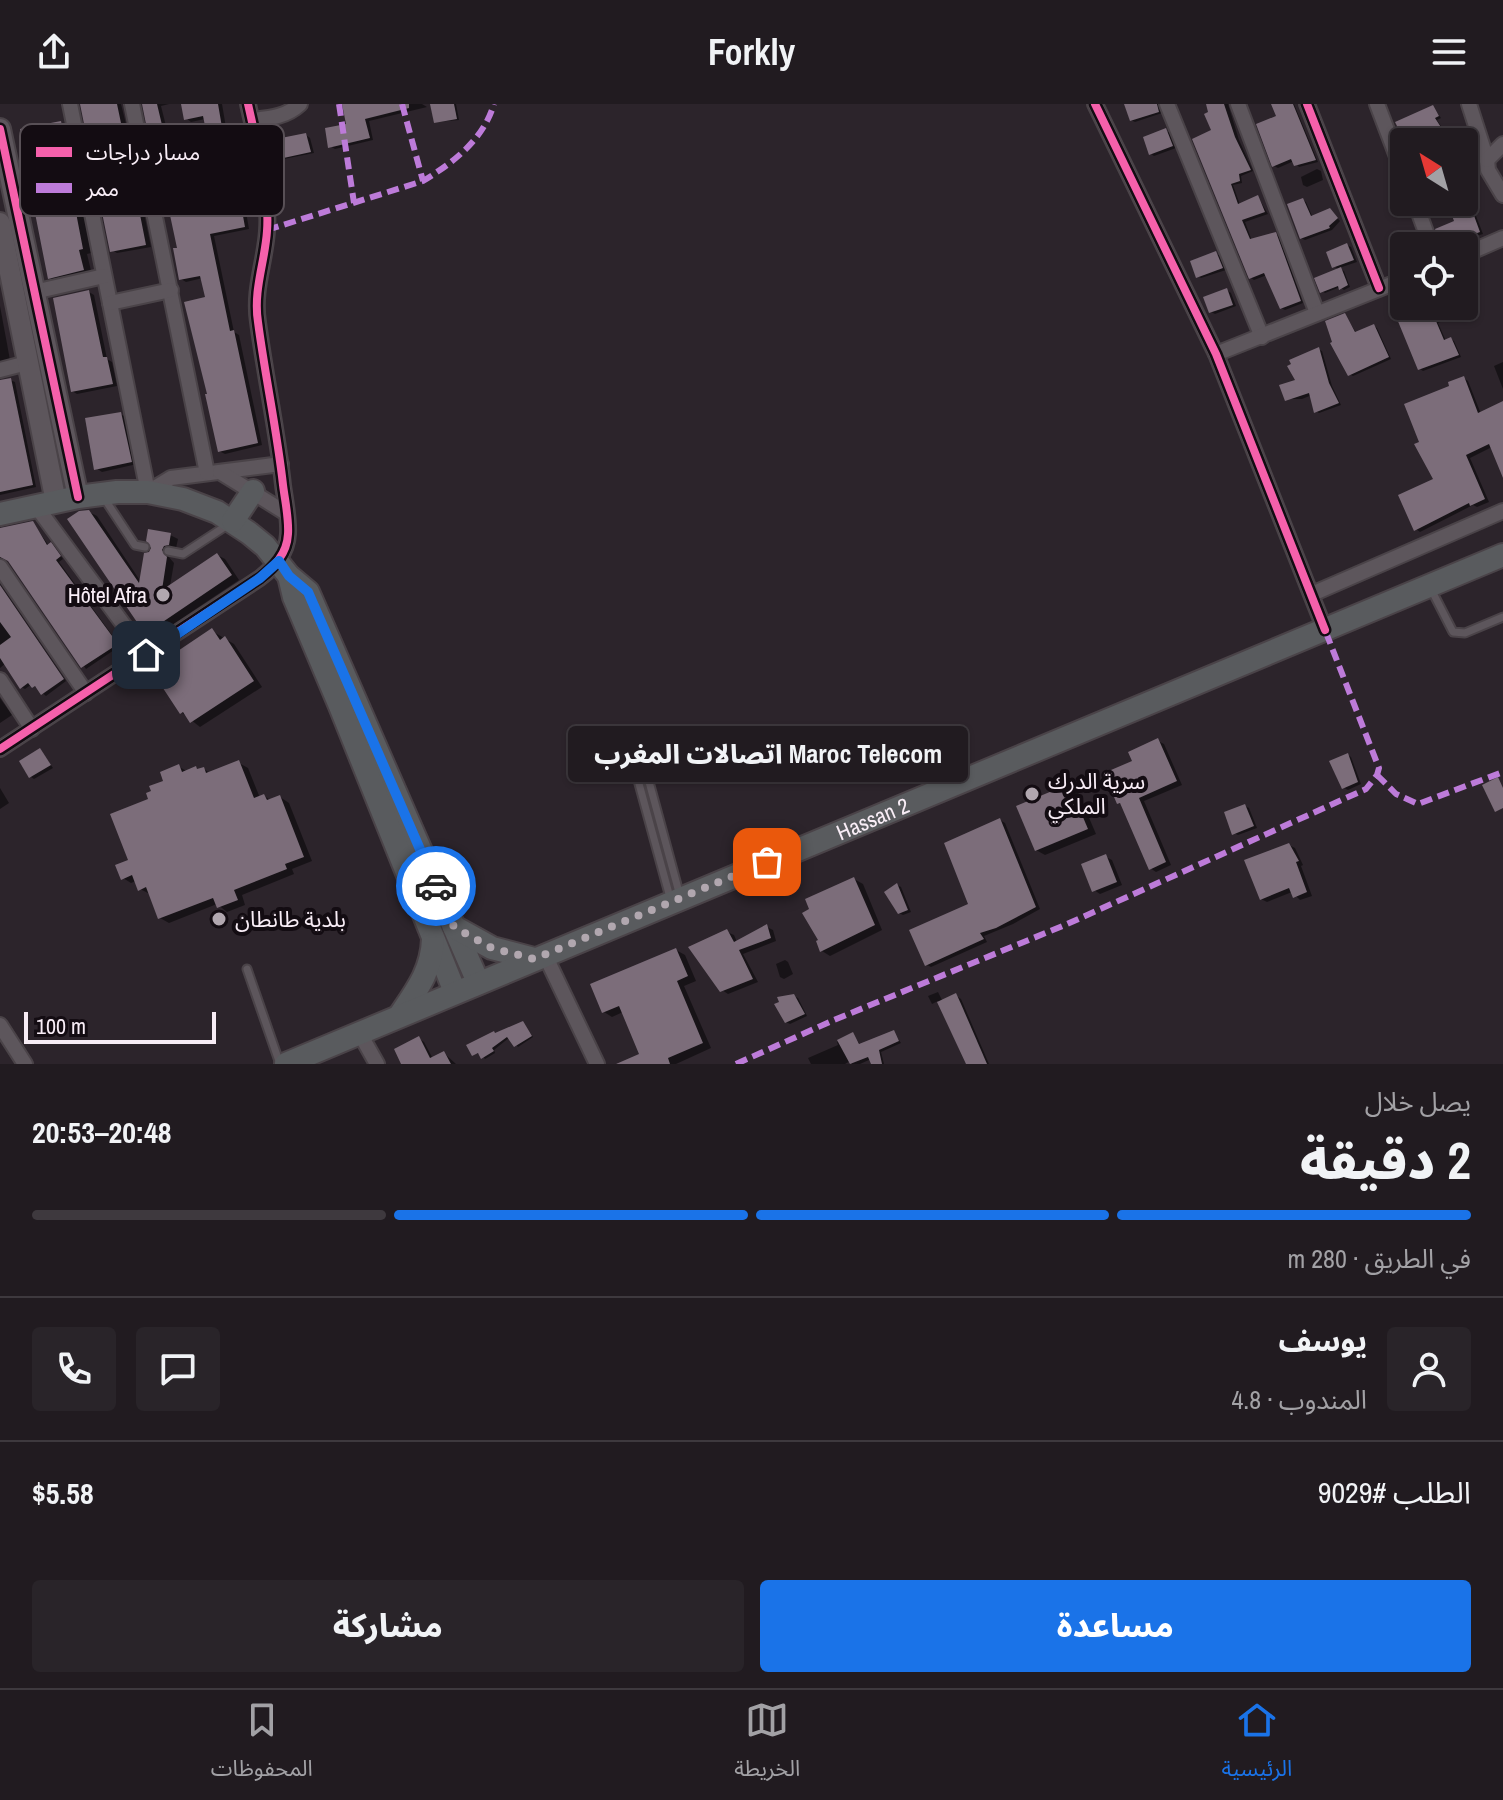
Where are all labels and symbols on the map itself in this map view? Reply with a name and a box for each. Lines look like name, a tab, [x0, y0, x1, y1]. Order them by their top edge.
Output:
legend	[20, 124, 284, 216]
north arrow	[1390, 128, 1478, 216]
text: مسار دراجات	[86, 137, 200, 167]
text: ممر	[85, 173, 119, 203]
place label: Hôtel Afra	[68, 580, 147, 610]
marker: Hôtel Afra	[154, 586, 172, 604]
pin	[112, 621, 180, 689]
callout: Maroc Telecom اتصالات المغرب	[567, 726, 967, 782]
place label: سرية الدرك الملكي	[1048, 766, 1145, 823]
marker: سرية الدرك الملكي	[1023, 785, 1041, 803]
street label: Hassan 2	[832, 790, 914, 847]
pin	[733, 828, 801, 896]
courier	[396, 846, 476, 926]
place label: بلدية طانطان	[235, 904, 346, 934]
marker: بلدية طانطان	[210, 910, 228, 928]
scale bar	[24, 1008, 216, 1044]

